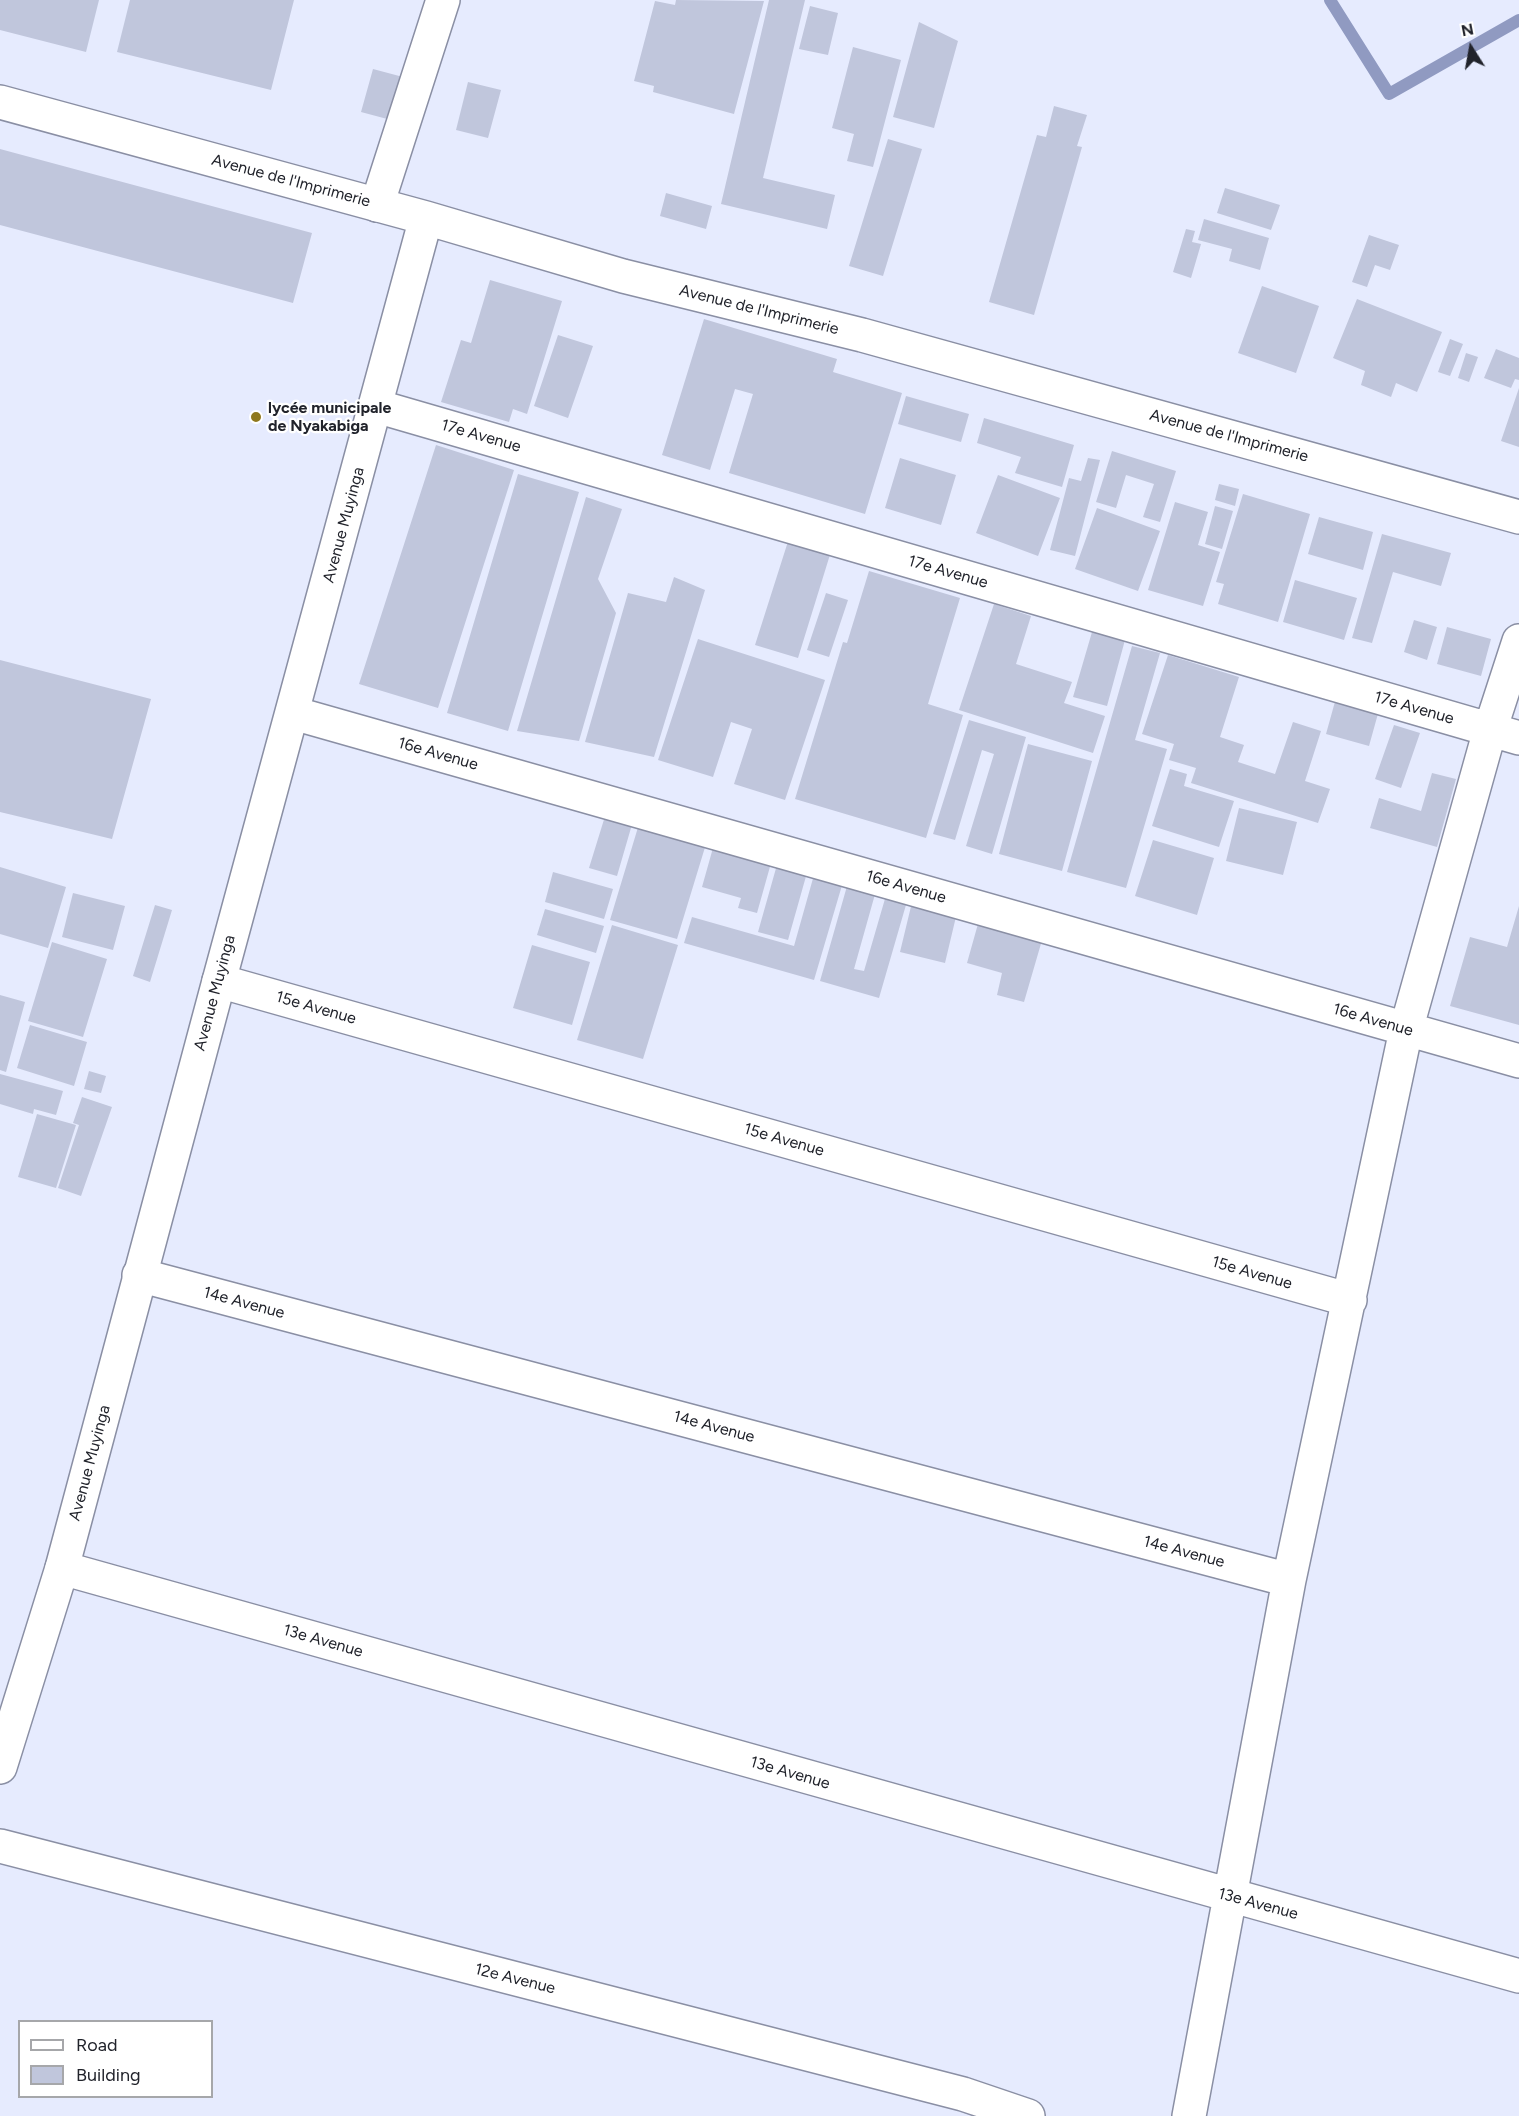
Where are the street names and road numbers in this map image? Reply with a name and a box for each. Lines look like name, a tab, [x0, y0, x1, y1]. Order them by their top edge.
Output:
street label: Avenue de l'Imprimerie	[210, 151, 372, 211]
street label: Avenue de l'Imprimerie	[677, 281, 841, 339]
street label: Avenue de l'Imprimerie	[1148, 406, 1310, 466]
street label: 17e Avenue	[439, 415, 523, 457]
street label: Avenue Muyinga	[319, 465, 369, 585]
street label: 17e Avenue	[906, 551, 990, 593]
street label: 17e Avenue	[1372, 687, 1456, 729]
street label: 16e Avenue	[396, 733, 480, 775]
street label: 16e Avenue	[864, 866, 948, 908]
street label: Avenue Muyinga	[190, 933, 240, 1053]
street label: 15e Avenue	[274, 987, 358, 1029]
street label: 16e Avenue	[1331, 999, 1415, 1041]
street label: 15e Avenue	[742, 1119, 826, 1161]
street label: 15e Avenue	[1210, 1252, 1294, 1294]
street label: 14e Avenue	[201, 1283, 287, 1323]
street label: Avenue Muyinga	[65, 1403, 115, 1523]
street label: 14e Avenue	[671, 1407, 757, 1447]
street label: 14e Avenue	[1141, 1532, 1227, 1572]
street label: 13e Avenue	[281, 1620, 365, 1662]
street label: 13e Avenue	[748, 1752, 832, 1794]
street label: 13e Avenue	[1216, 1884, 1300, 1924]
street label: 12e Avenue	[473, 1960, 557, 1998]

